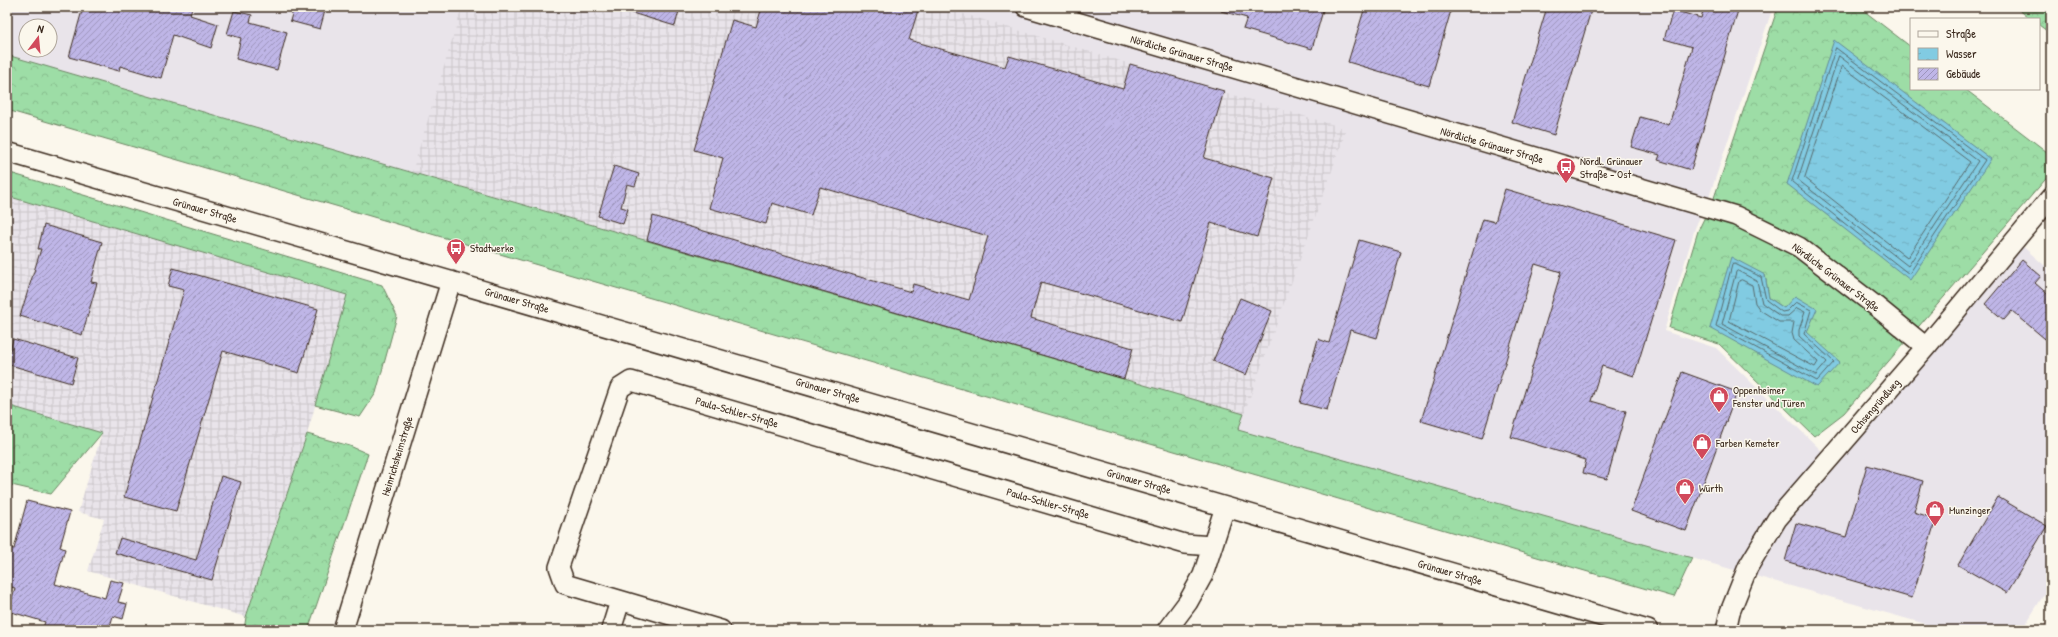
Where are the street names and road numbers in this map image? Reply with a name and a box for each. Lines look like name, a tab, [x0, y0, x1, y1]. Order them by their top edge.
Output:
street label: Nördliche Grünauer Straße	[1129, 32, 1236, 75]
street label: Nördliche Grünauer Straße	[1439, 124, 1546, 167]
street label: Grünauer Straße	[171, 194, 239, 226]
street label: Nördliche Grünauer Straße	[1789, 239, 1883, 315]
street label: Grünauer Straße	[483, 284, 551, 316]
street label: Grünauer Straße	[794, 374, 862, 406]
street label: Ochsengründlweg	[1847, 375, 1903, 437]
street label: Paula-Schlier-Straße	[694, 393, 781, 431]
street label: Heinrichsheimstraße	[378, 414, 416, 497]
street label: Grünauer Straße	[1105, 465, 1173, 497]
street label: Paula-Schlier-Straße	[1005, 484, 1092, 522]
street label: Grünauer Straße	[1416, 556, 1484, 588]

